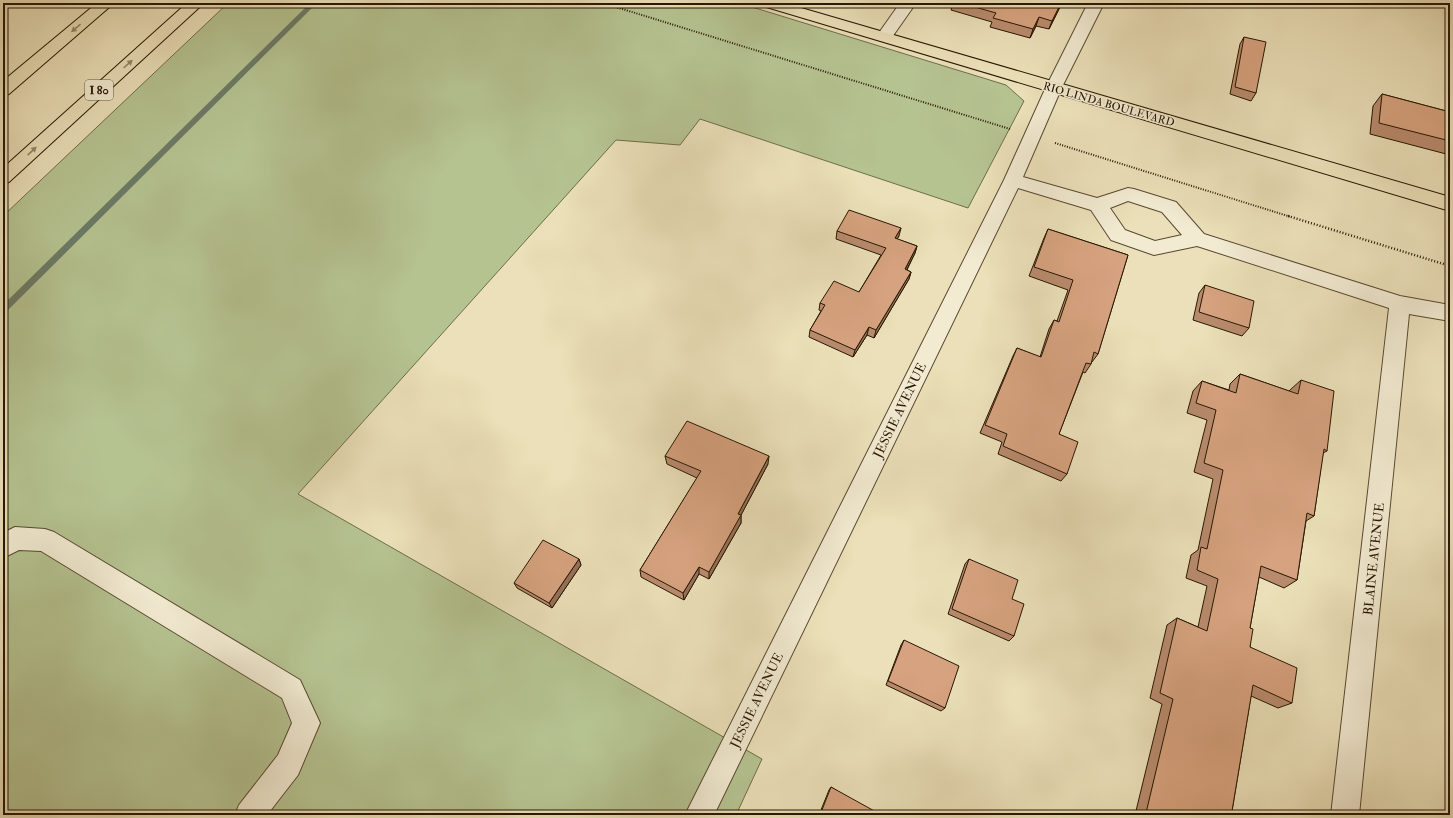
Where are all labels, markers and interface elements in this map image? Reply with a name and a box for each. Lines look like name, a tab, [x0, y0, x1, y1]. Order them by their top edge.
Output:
one-way arrow	[71, 23, 82, 32]
one-way arrow	[123, 60, 133, 69]
street label: RIO LINDA BOULEVARD	[1042, 79, 1176, 129]
road number: I 80	[85, 80, 113, 100]
one-way arrow	[27, 147, 37, 156]
street label: JESSIE AVENUE	[869, 360, 930, 462]
street label: BLAINE AVENUE	[1360, 502, 1388, 616]
street label: JESSIE AVENUE	[726, 650, 787, 752]

